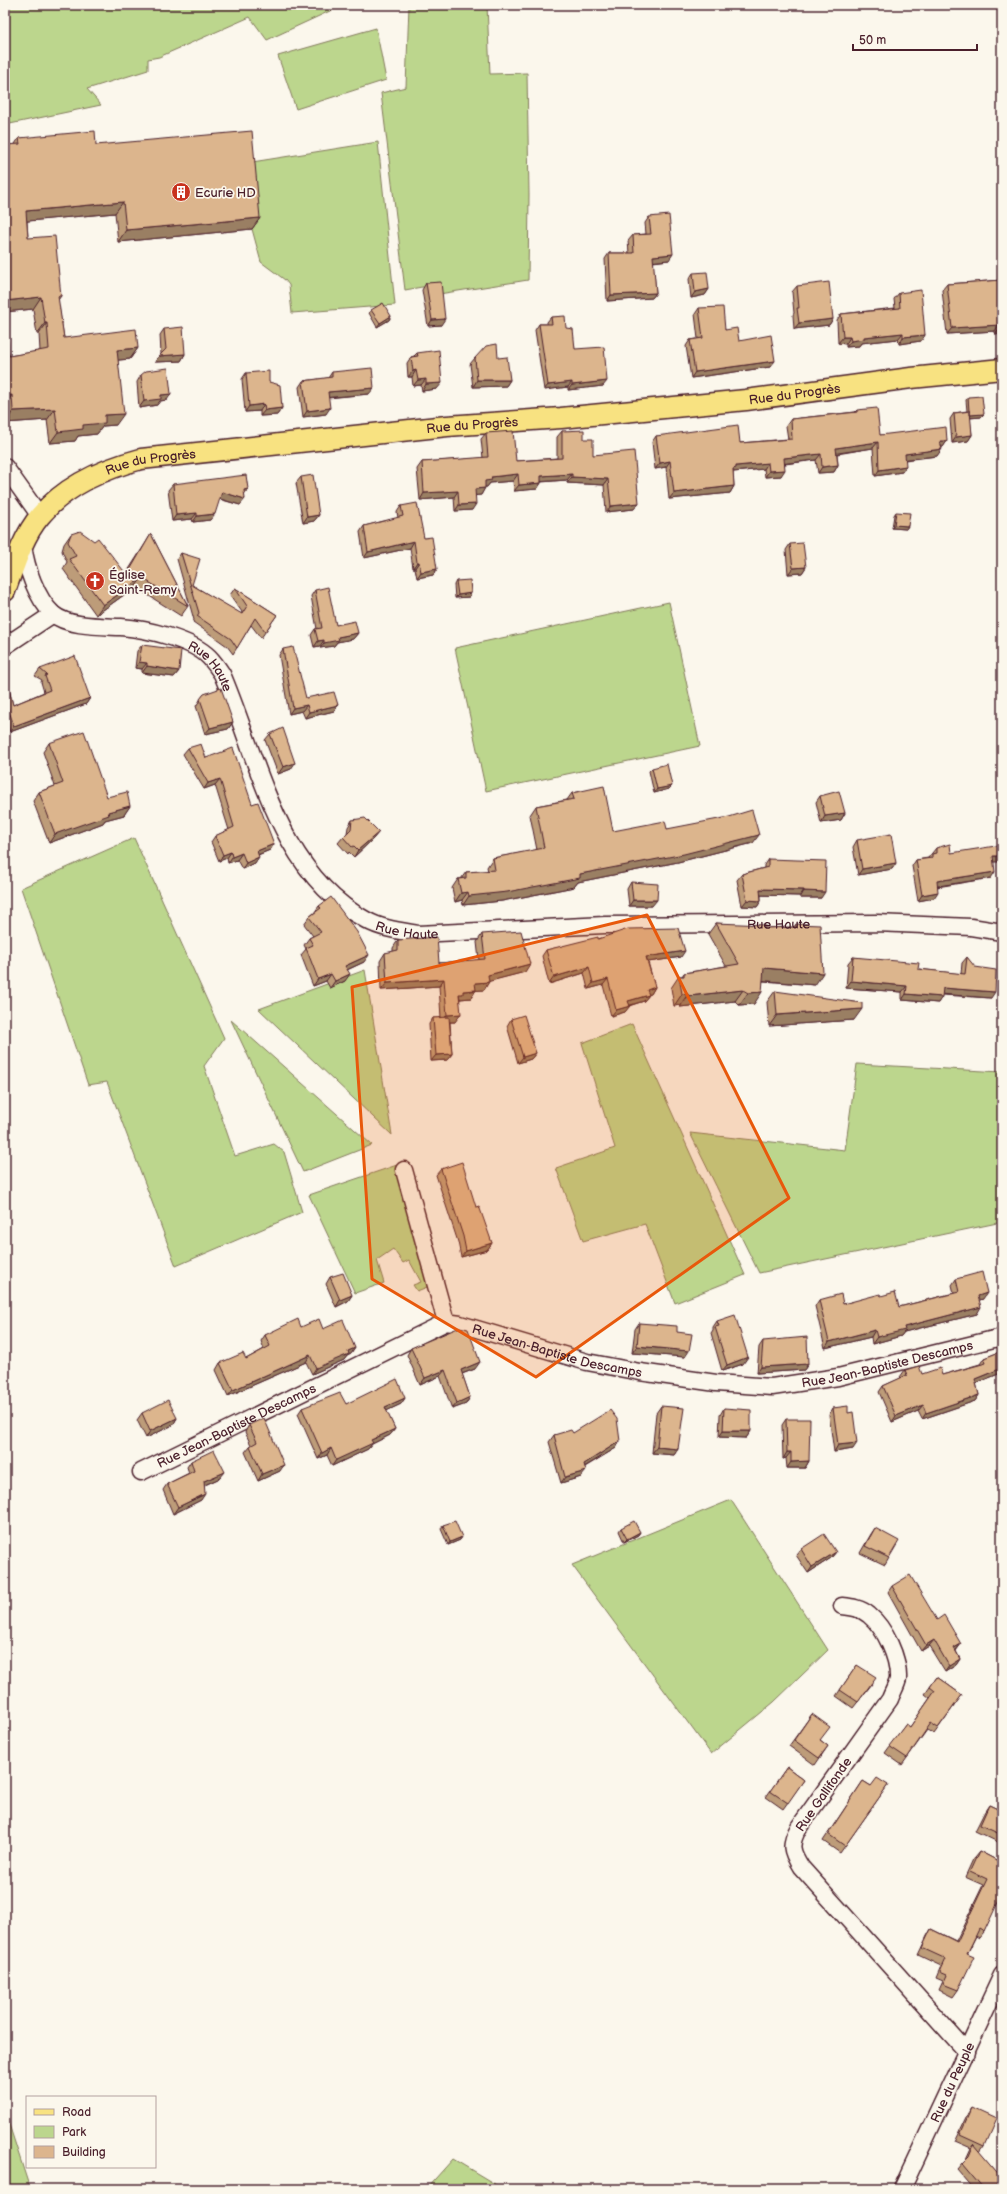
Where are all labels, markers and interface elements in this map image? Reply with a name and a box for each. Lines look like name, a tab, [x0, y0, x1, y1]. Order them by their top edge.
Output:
scale bar	[853, 26, 977, 52]
text: 50 m	[859, 33, 886, 48]
building icon: Ecurie HD	[170, 181, 192, 203]
place label: Ecurie HD	[195, 185, 256, 201]
street label: Rue du Progrès	[748, 380, 842, 409]
street label: Rue du Progrès	[425, 414, 519, 437]
street label: Rue du Progrès	[103, 446, 197, 479]
place label: Église Saint-Remy	[109, 567, 177, 598]
church icon: Église Saint-Remy	[84, 570, 106, 592]
street label: Rue Haute	[185, 638, 235, 694]
street label: Rue Haute	[747, 916, 810, 933]
street label: Rue Haute	[373, 918, 439, 943]
street label: Rue Jean-Baptiste Descamps	[470, 1321, 644, 1381]
street label: Rue Jean-Baptiste Descamps	[801, 1337, 975, 1391]
street label: Rue Jean-Baptiste Descamps	[154, 1380, 319, 1472]
street label: Rue Gallifonde	[792, 1754, 855, 1835]
street label: Rue du Peuple	[927, 2040, 979, 2125]
legend	[26, 2096, 156, 2168]
text: Road	[62, 2105, 91, 2120]
text: Park	[62, 2125, 86, 2140]
text: Building	[62, 2145, 106, 2160]

